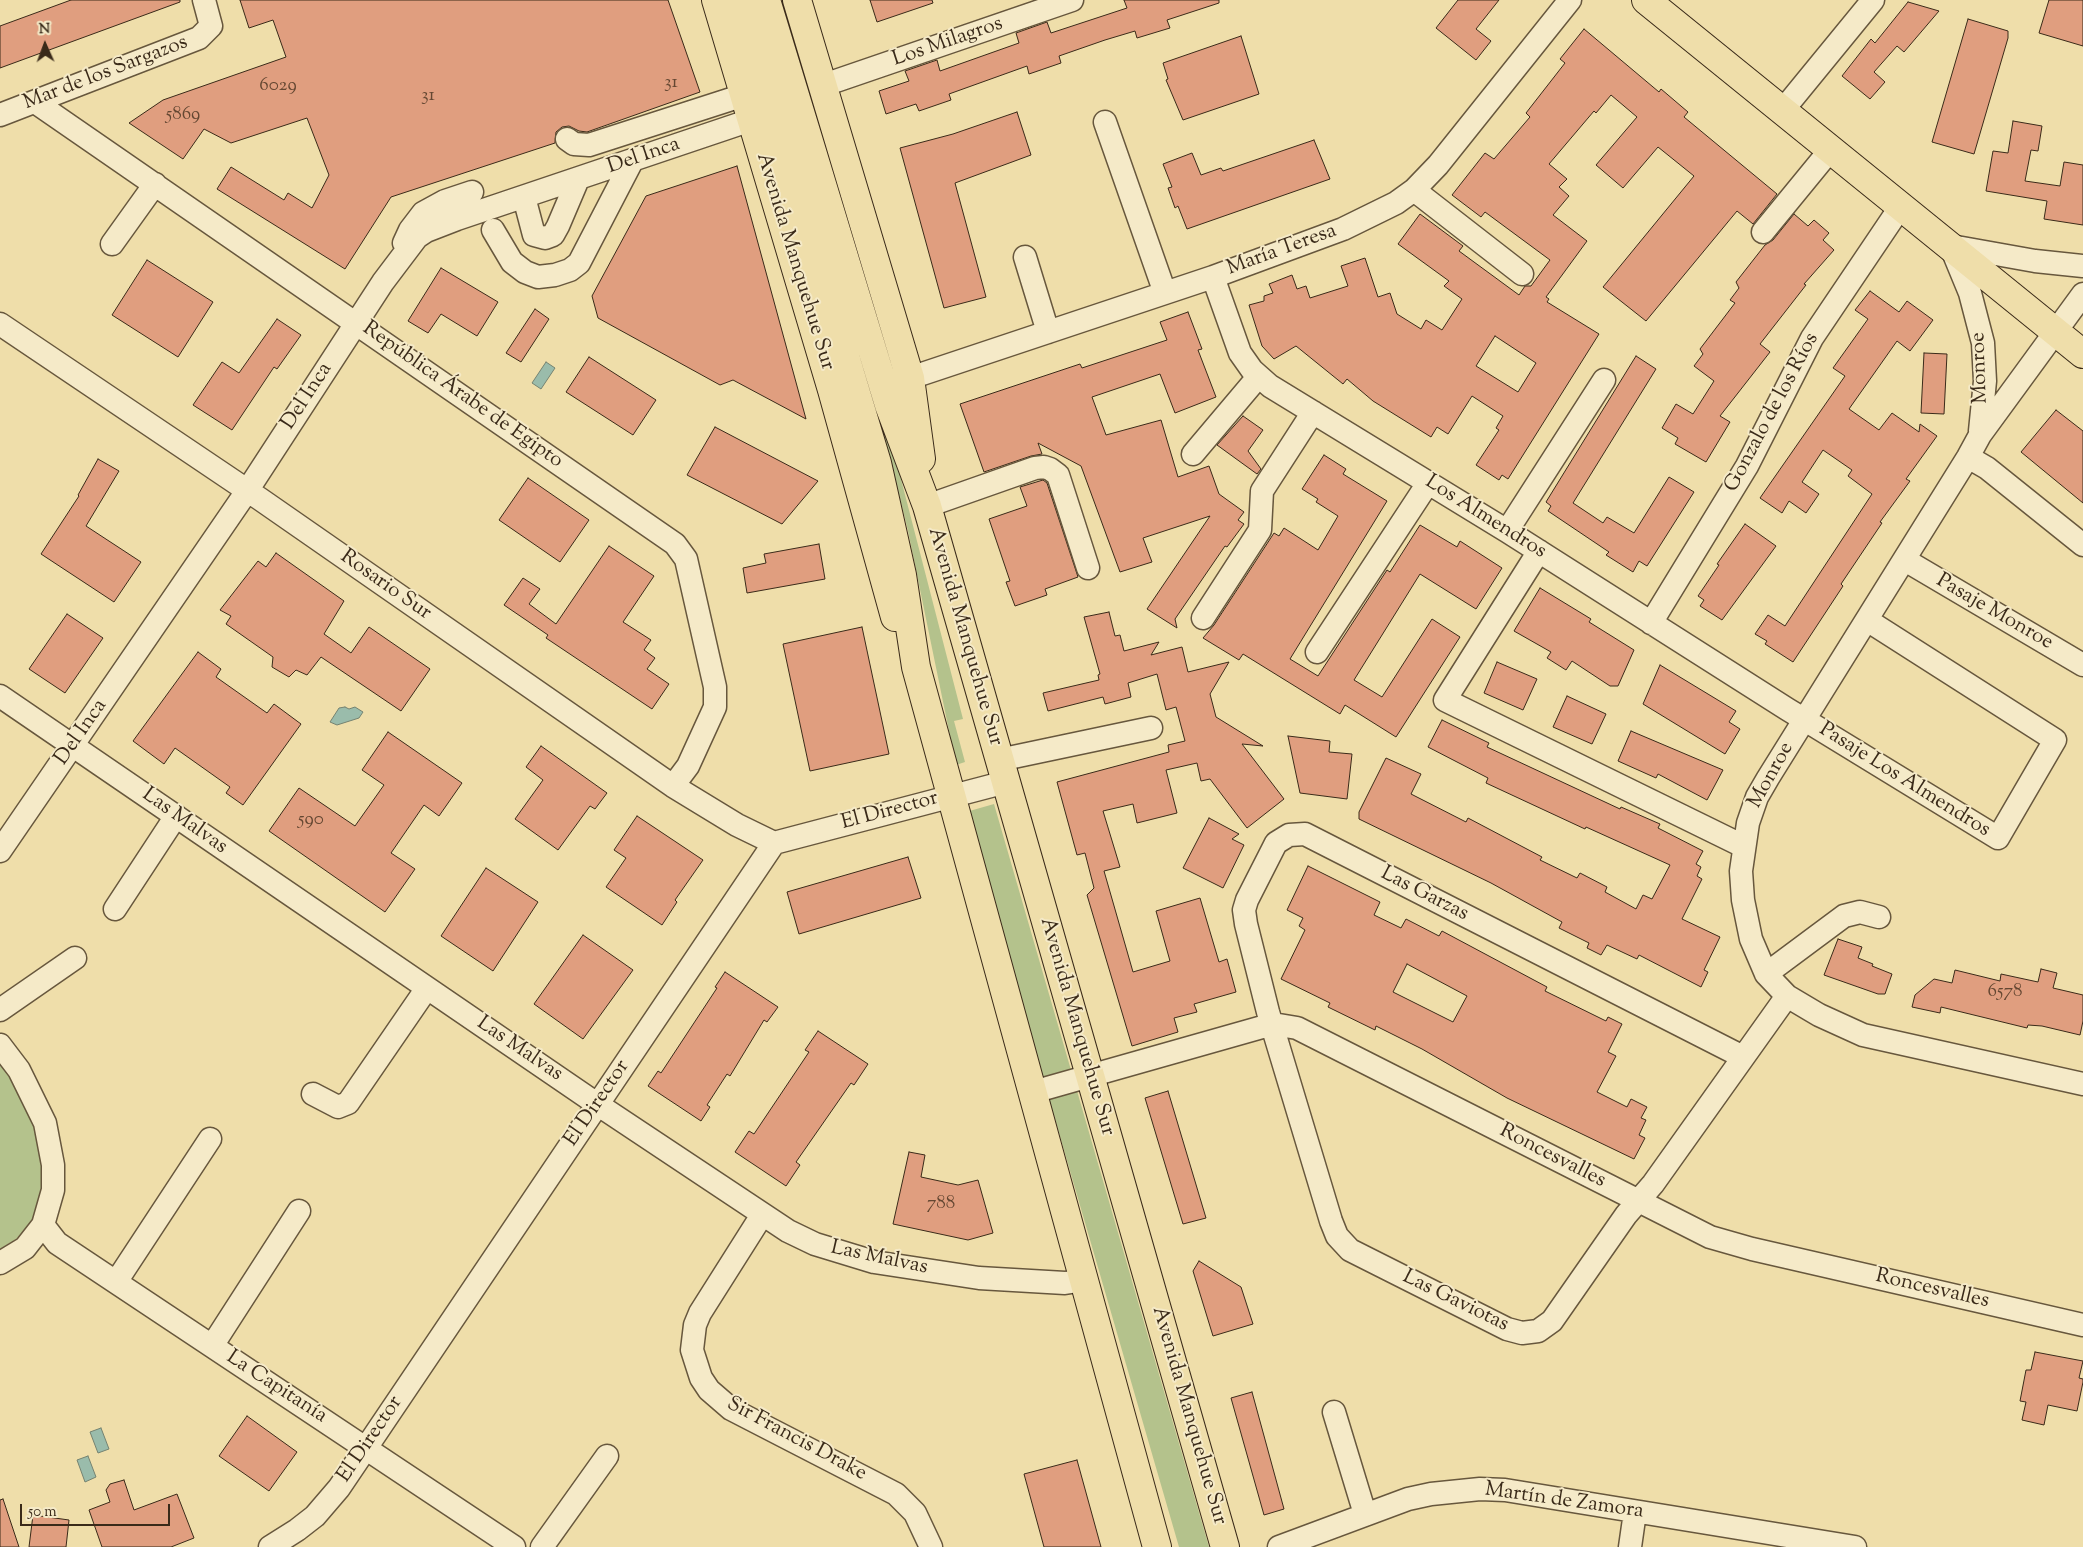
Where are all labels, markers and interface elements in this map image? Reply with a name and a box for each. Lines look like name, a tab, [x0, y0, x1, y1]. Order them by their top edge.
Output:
street label: Los Milagros	[889, 12, 1007, 74]
north arrow	[20, 20, 70, 70]
text: N	[39, 20, 50, 40]
street label: Mar de los Sargazos	[20, 31, 192, 117]
house number: 31	[664, 73, 678, 95]
house number: 6029	[259, 76, 297, 98]
house number: 31	[421, 86, 435, 108]
house number: 5869	[166, 105, 200, 127]
street label: Del Inca	[604, 133, 684, 181]
street label: Avenida Manquehue Sur	[749, 150, 839, 374]
street label: María Teresa	[1224, 219, 1340, 283]
street label: República Árabe de Egipto	[357, 317, 567, 475]
street label: Gonzalo de los Ríos	[1720, 329, 1826, 497]
street label: Monroe	[1967, 332, 1995, 404]
street label: Del Inca	[277, 359, 339, 435]
street label: Los Almendros	[1420, 471, 1550, 565]
street label: Avenida Manquehue Sur	[921, 525, 1007, 749]
street label: Rosario Sur	[334, 545, 436, 627]
street label: Pasaje Monroe	[1931, 569, 2057, 657]
street label: Del Inca	[50, 695, 114, 771]
street label: Pasaje Los Almendros	[1814, 718, 1994, 844]
street label: Monroe	[1744, 738, 1800, 814]
street label: Las Malvas	[136, 783, 232, 861]
street label: El Director	[839, 787, 941, 837]
house number: 590	[298, 810, 324, 832]
street label: Las Garzas	[1376, 862, 1472, 928]
street label: Avenida Manquehue Sur	[1033, 915, 1119, 1139]
house number: 6578	[1988, 982, 2022, 1004]
street label: Las Malvas	[471, 1012, 567, 1088]
street label: El Director	[560, 1056, 636, 1152]
street label: Roncesvalles	[1495, 1119, 1609, 1195]
house number: 788	[927, 1194, 955, 1216]
street label: Las Malvas	[828, 1236, 930, 1282]
street label: Las Gaviotas	[1398, 1265, 1512, 1339]
street label: Roncesvalles	[1873, 1265, 1991, 1315]
street label: Avenida Manquehue Sur	[1145, 1304, 1231, 1528]
street label: La Capitanía	[221, 1346, 331, 1430]
street label: El Director	[333, 1392, 409, 1488]
street label: Sir Francis Drake	[722, 1392, 870, 1488]
street label: Martín de Zamora	[1483, 1478, 1645, 1526]
scale bar	[22, 1494, 172, 1526]
text: 50 m	[28, 1502, 57, 1523]

